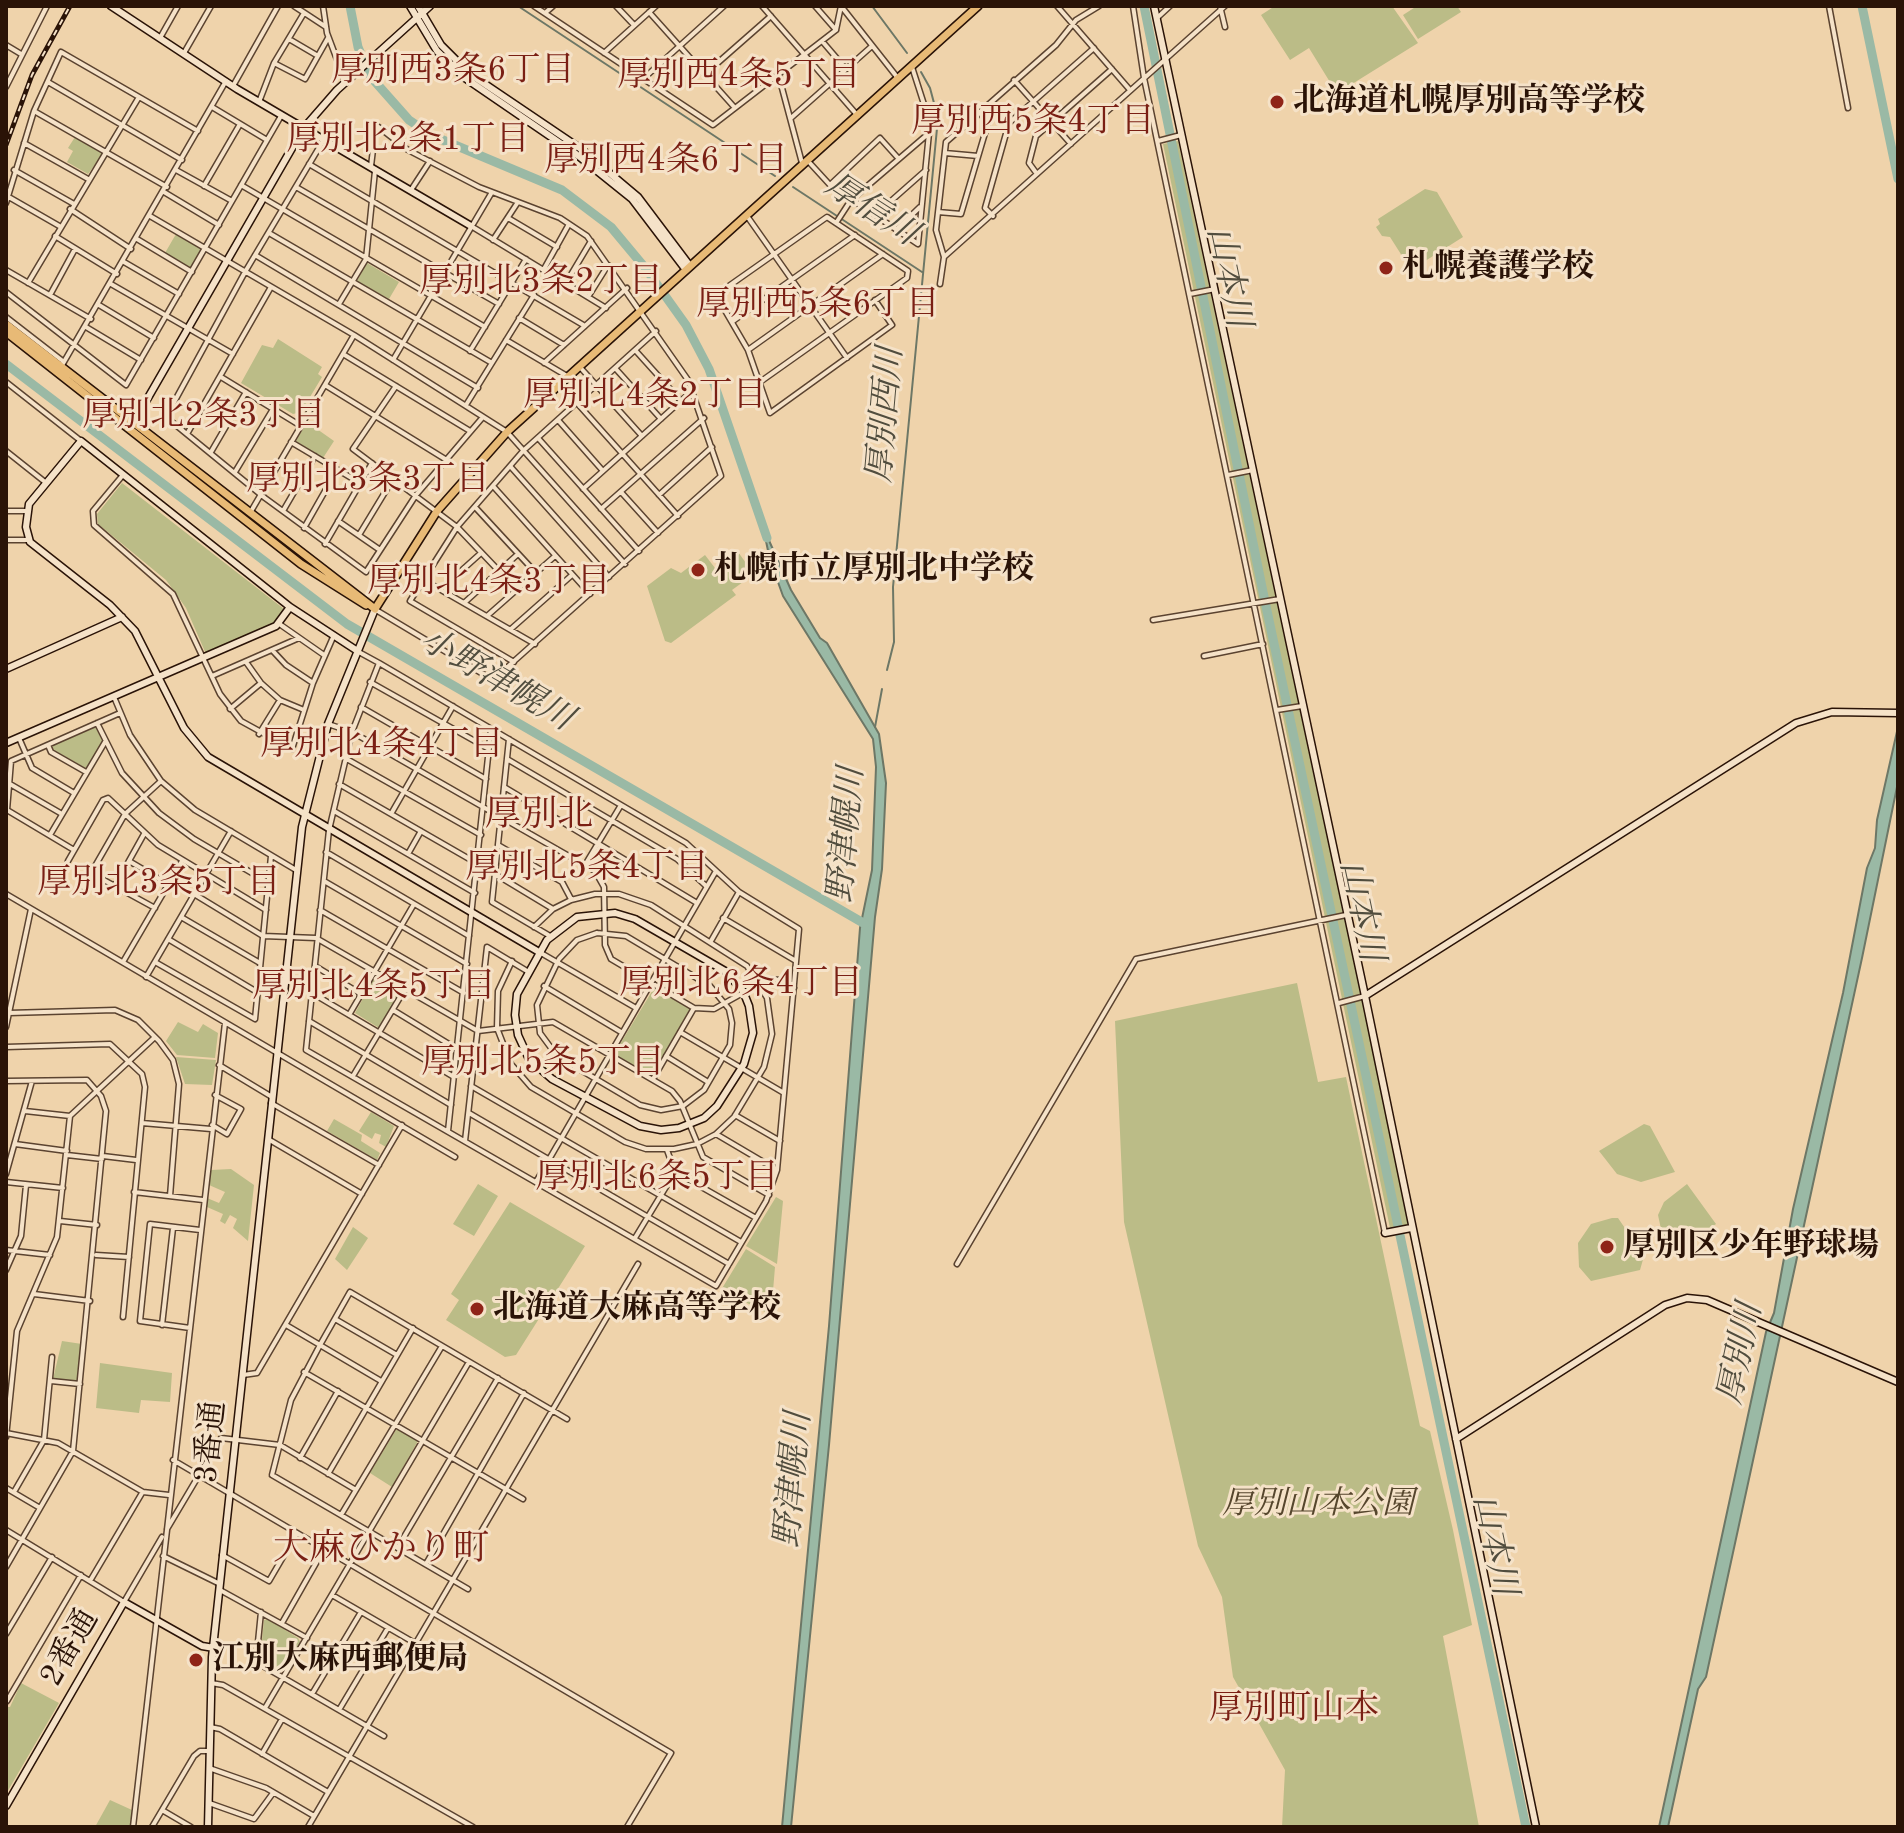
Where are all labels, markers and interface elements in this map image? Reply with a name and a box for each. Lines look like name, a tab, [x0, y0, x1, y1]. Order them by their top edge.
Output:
district label: 厚別西3条6丁目	[331, 51, 575, 91]
district label: 厚別西4条5丁目	[617, 56, 861, 96]
place label: 北海道札幌厚別高等学校	[1293, 83, 1645, 121]
marker: 北海道札幌厚別高等学校	[1268, 93, 1286, 111]
district label: 厚別西5条4丁目	[911, 102, 1155, 142]
district label: 厚別北2条1丁目	[286, 120, 530, 160]
district label: 厚別西4条6丁目	[544, 141, 788, 181]
water label: 厚信川	[817, 165, 925, 255]
water label: 山本川	[1197, 223, 1259, 331]
place label: 札幌養護学校	[1402, 249, 1594, 287]
marker: 札幌養護学校	[1377, 259, 1395, 277]
district label: 厚別北3条2丁目	[419, 262, 663, 302]
district label: 厚別西5条6丁目	[696, 285, 940, 325]
water label: 厚別西川	[860, 345, 912, 485]
district label: 厚別北4条2丁目	[523, 376, 767, 416]
district label: 厚別北2条3丁目	[82, 396, 326, 436]
district label: 厚別北3条3丁目	[246, 460, 490, 500]
place label: 札幌市立厚別北中学校	[714, 551, 1034, 589]
marker: 札幌市立厚別北中学校	[689, 561, 707, 579]
district label: 厚別北4条3丁目	[367, 562, 611, 602]
water label: 小野津幌川	[412, 620, 580, 740]
district label: 厚別北4条4丁目	[260, 725, 504, 765]
water label: 野津幌川	[821, 765, 873, 905]
district label: 厚別北	[485, 794, 593, 838]
district label: 厚別北5条4丁目	[465, 848, 709, 888]
water label: 山本川	[1330, 857, 1392, 965]
district label: 厚別北3条5丁目	[37, 863, 281, 903]
district label: 厚別北6条4丁目	[619, 964, 863, 1004]
district label: 厚別北4条5丁目	[252, 967, 496, 1007]
district label: 厚別北5条5丁目	[421, 1043, 665, 1083]
district label: 厚別北6条5丁目	[535, 1158, 779, 1198]
place label: 厚別区少年野球場	[1623, 1228, 1879, 1266]
marker: 厚別区少年野球場	[1598, 1238, 1616, 1256]
place label: 北海道大麻高等学校	[493, 1290, 781, 1328]
marker: 北海道大麻高等学校	[468, 1300, 486, 1318]
water label: 厚別川	[1710, 1300, 1772, 1408]
street label: 3番通	[188, 1399, 234, 1485]
water label: 野津幌川	[768, 1410, 820, 1550]
park label: 厚別山本公園	[1222, 1486, 1414, 1524]
water label: 山本川	[1463, 1491, 1525, 1599]
district label: 大麻ひかり町	[273, 1528, 489, 1572]
street label: 2番通	[33, 1603, 107, 1693]
place label: 江別大麻西郵便局	[212, 1641, 468, 1679]
marker: 江別大麻西郵便局	[187, 1651, 205, 1669]
district label: 厚別町山本	[1209, 1689, 1379, 1729]

